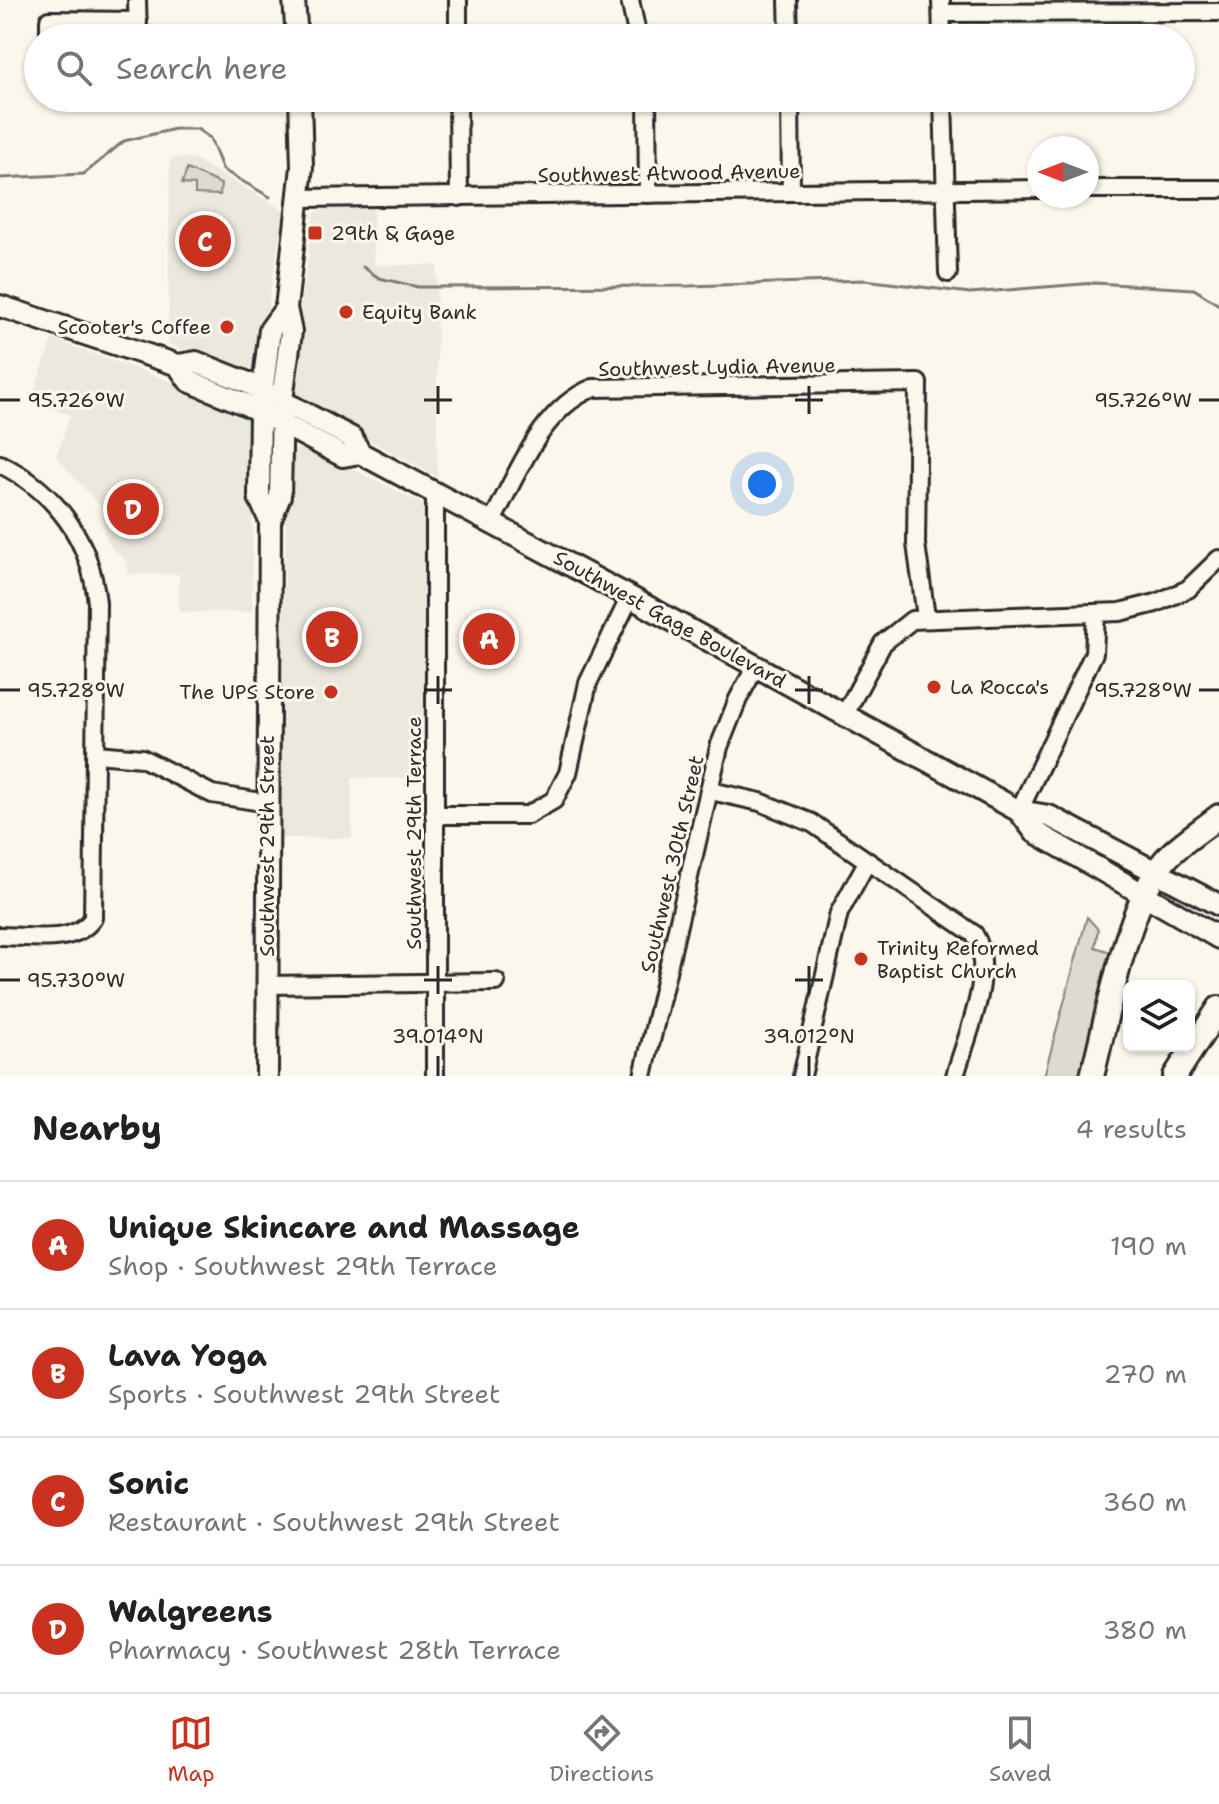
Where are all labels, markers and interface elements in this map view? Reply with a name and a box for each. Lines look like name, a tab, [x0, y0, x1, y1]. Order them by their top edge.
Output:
search box	[24, 24, 1195, 112]
icon: search	[52, 46, 96, 90]
text: Search here	[116, 48, 287, 89]
north arrow	[1027, 136, 1099, 208]
street label: Southwest Atwood Avenue	[537, 158, 801, 188]
pin: C	[179, 211, 231, 271]
place label: 29th & Gage	[331, 220, 455, 246]
marker: 29th & Gage	[306, 224, 324, 242]
place label: Equity Bank	[362, 299, 477, 325]
marker: Equity Bank	[337, 303, 355, 321]
place label: Scooter's Coffee	[57, 314, 211, 340]
marker: Scooter's Coffee	[218, 318, 236, 336]
street label: Southwest Lydia Avenue	[598, 352, 836, 382]
text: 95.726°W	[27, 387, 125, 413]
text: 95.726°W	[1094, 387, 1192, 413]
your location	[742, 464, 782, 504]
pin: D	[107, 479, 159, 539]
street label: Southwest Gage Boulevard	[549, 544, 791, 694]
pin: B	[306, 607, 358, 667]
pin: A	[463, 609, 515, 669]
place label: La Rocca's	[950, 674, 1049, 700]
text: 95.728°W	[27, 677, 125, 703]
text: 95.728°W	[1094, 677, 1192, 703]
marker: La Rocca's	[925, 678, 943, 696]
place label: The UPS Store	[179, 679, 315, 705]
marker: The UPS Store	[322, 683, 340, 701]
street label: Southwest 29th Terrace	[401, 716, 427, 950]
street label: Southwest 29th Street	[254, 735, 280, 957]
street label: Southwest 30th Street	[634, 753, 710, 975]
place label: Trinity Reformed Baptist Church	[877, 935, 1039, 984]
marker: Trinity Reformed Baptist Church	[852, 950, 870, 968]
text: 95.730°W	[27, 967, 125, 993]
map controls	[1123, 980, 1195, 1052]
button: layers	[1123, 980, 1195, 1052]
text: 39.014°N	[392, 1023, 484, 1049]
text: 39.012°N	[763, 1023, 855, 1049]
text: Nearby	[32, 1105, 162, 1151]
text: 4 results	[1075, 1111, 1187, 1146]
text: Unique Skincare and Massage	[108, 1207, 580, 1248]
text: A	[48, 1228, 68, 1263]
text: 190 m	[1110, 1228, 1187, 1263]
text: Shop · Southwest 29th Terrace	[108, 1248, 497, 1283]
text: Lava Yoga	[108, 1335, 267, 1376]
text: B	[50, 1356, 66, 1391]
text: 270 m	[1104, 1356, 1187, 1391]
text: Sports · Southwest 29th Street	[108, 1376, 500, 1411]
text: Sonic	[108, 1463, 189, 1504]
text: C	[50, 1484, 66, 1519]
text: 360 m	[1102, 1484, 1187, 1519]
text: Restaurant · Southwest 29th Street	[108, 1504, 560, 1539]
text: Walgreens	[108, 1591, 273, 1632]
text: D	[49, 1612, 67, 1647]
text: 380 m	[1102, 1612, 1187, 1647]
text: Pharmacy · Southwest 28th Terrace	[108, 1632, 561, 1667]
tab: Map	[167, 1711, 215, 1788]
tab: Directions	[549, 1711, 654, 1788]
tab: Saved	[989, 1711, 1052, 1788]

